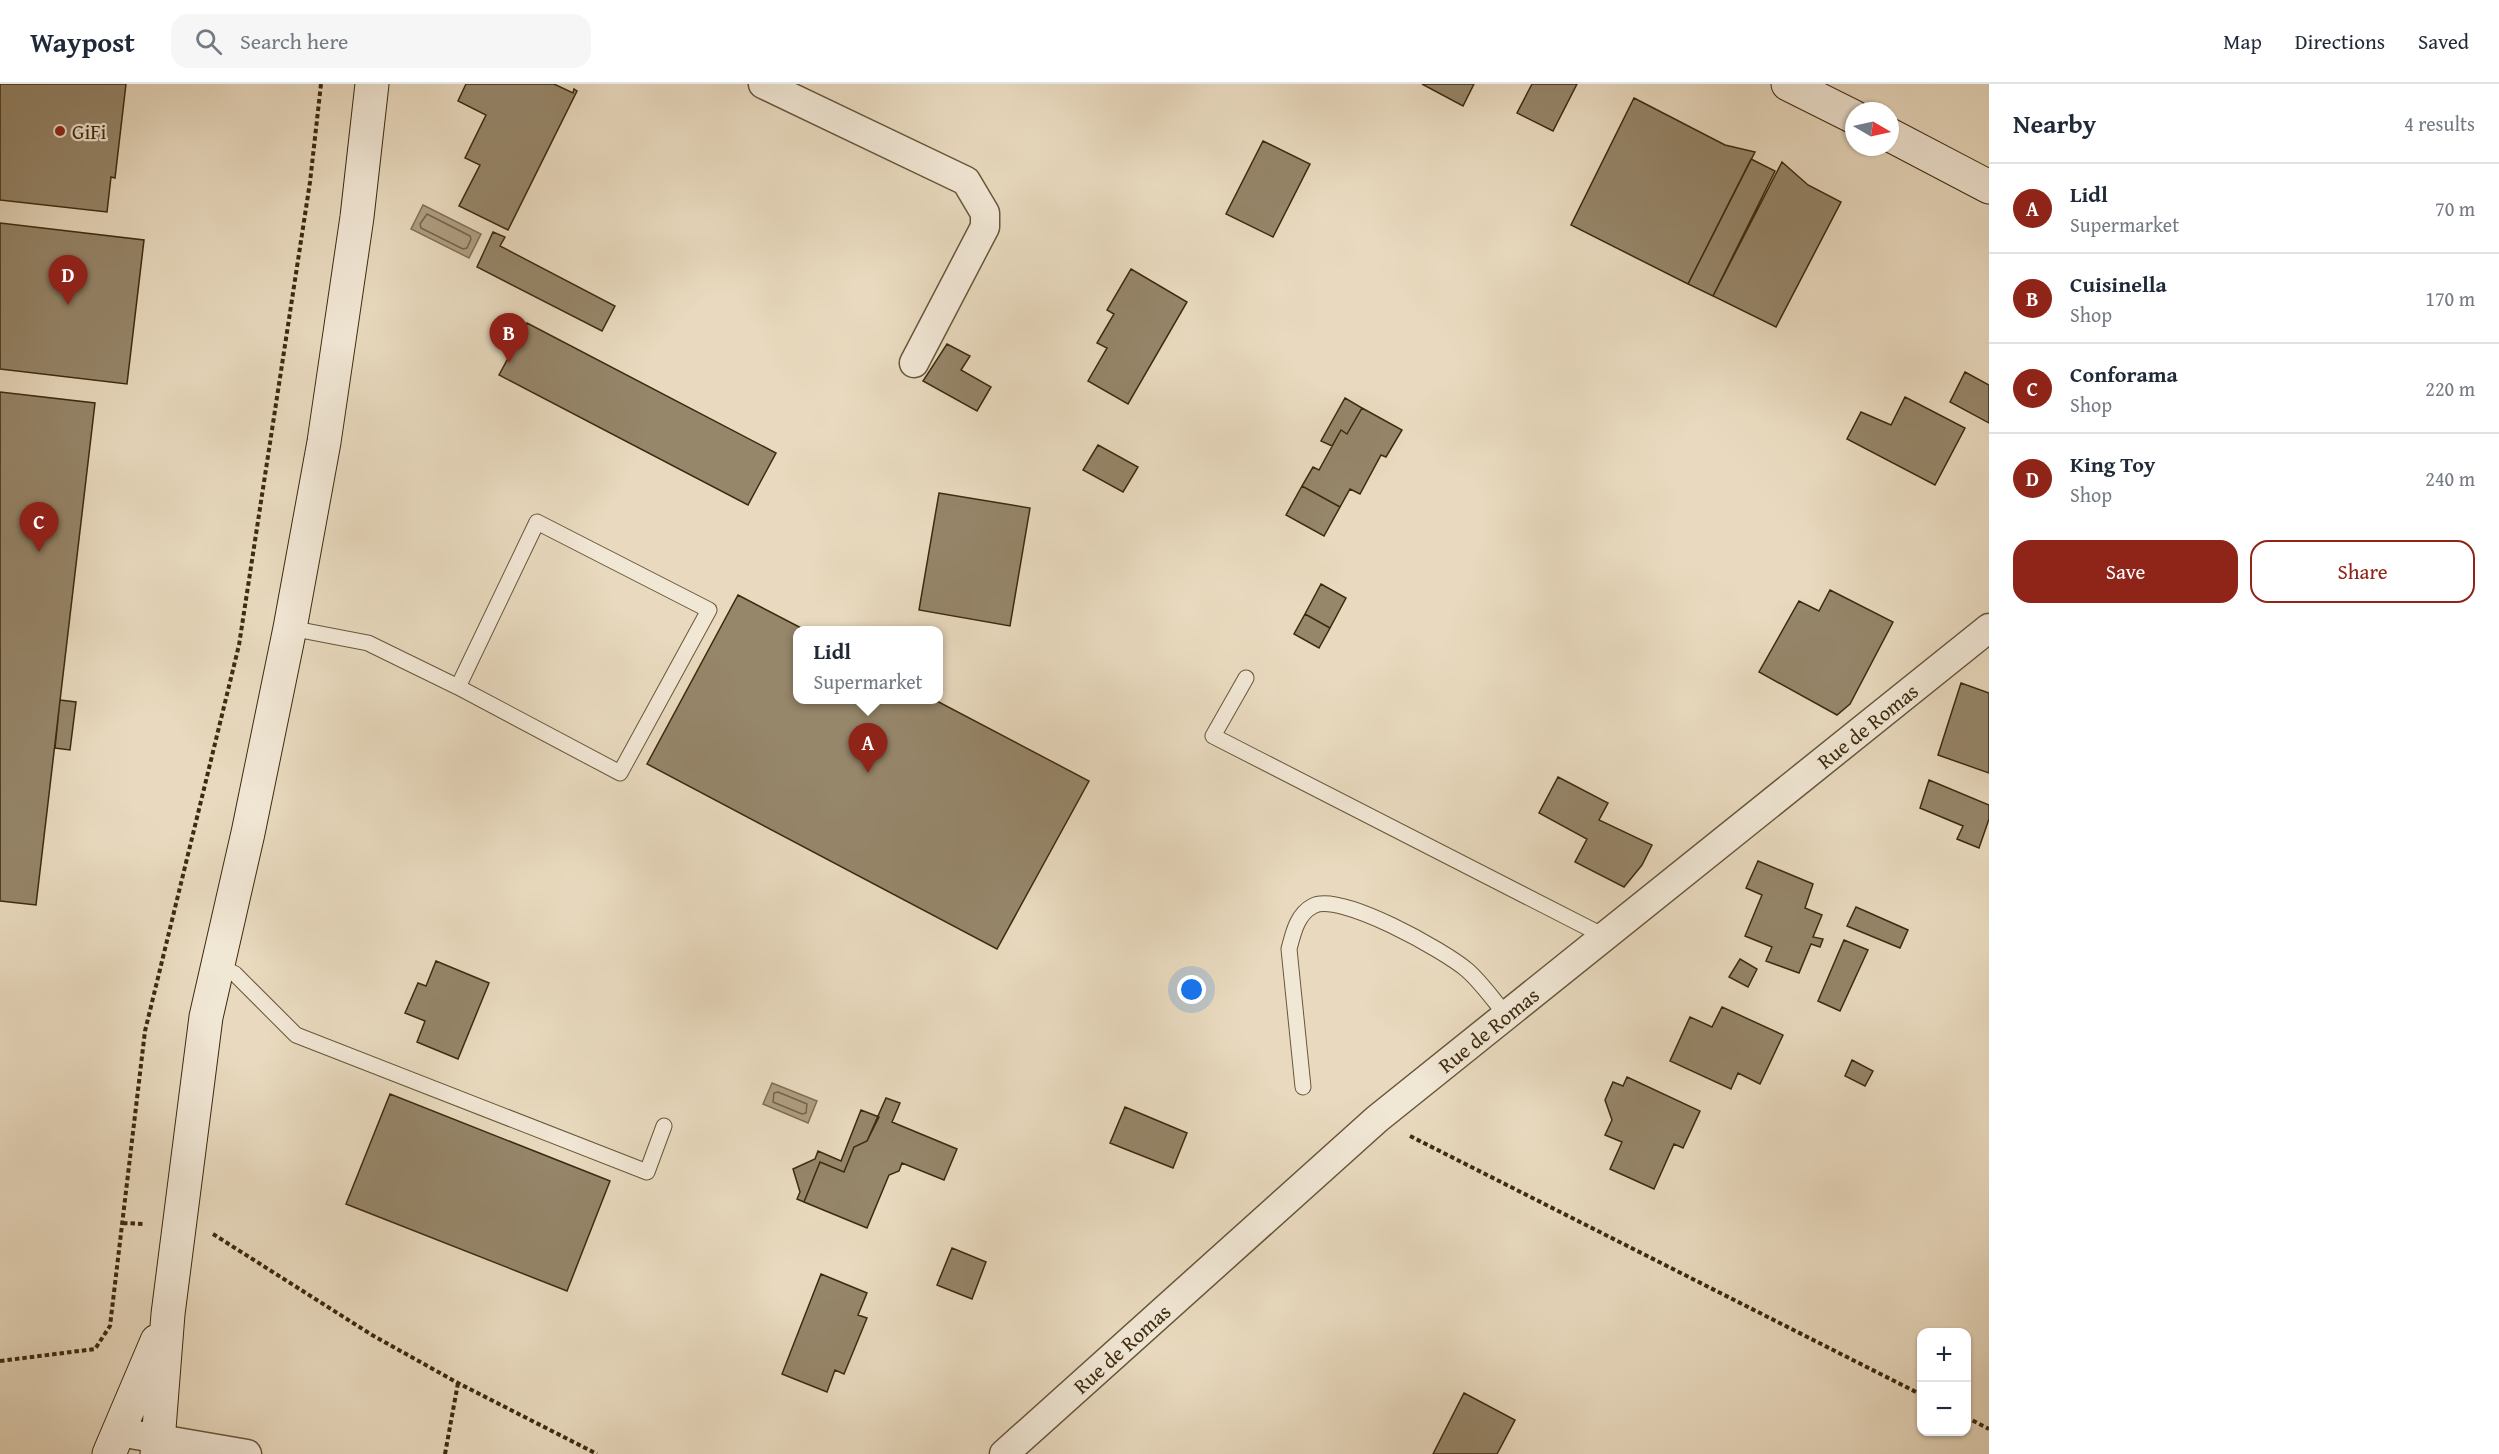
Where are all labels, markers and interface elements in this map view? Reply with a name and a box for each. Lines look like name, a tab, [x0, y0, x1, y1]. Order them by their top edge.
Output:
search box	[171, 14, 591, 68]
text: Waypost	[30, 21, 135, 62]
icon: search	[192, 25, 225, 58]
text: Search here	[240, 25, 348, 57]
text: Map	[2223, 26, 2262, 57]
text: Directions	[2295, 26, 2385, 57]
text: Saved	[2418, 26, 2469, 57]
north arrow	[1845, 102, 1899, 156]
text: Nearby	[2013, 104, 2096, 143]
text: 4 results	[2404, 109, 2475, 138]
place label: GiFi	[72, 116, 107, 147]
marker: GiFi	[53, 124, 67, 138]
text: Lidl	[2070, 178, 2108, 210]
text: A	[2026, 194, 2039, 223]
text: 70 m	[2435, 194, 2475, 223]
text: Supermarket	[2070, 210, 2179, 239]
pin: D	[48, 256, 88, 305]
text: Cuisinella	[2070, 268, 2167, 300]
text: B	[2026, 284, 2039, 313]
text: 170 m	[2425, 284, 2475, 313]
text: Shop	[2070, 300, 2112, 329]
pin: B	[490, 314, 528, 363]
text: Conforama	[2070, 358, 2178, 390]
text: C	[2027, 374, 2038, 403]
text: 220 m	[2425, 374, 2475, 403]
text: Shop	[2070, 390, 2112, 419]
text: King Toy	[2070, 448, 2155, 480]
text: D	[2026, 464, 2039, 493]
text: 240 m	[2425, 464, 2475, 493]
text: Shop	[2070, 480, 2112, 509]
pin: C	[20, 502, 58, 552]
button: Save	[2013, 540, 2238, 603]
button: Share	[2250, 540, 2475, 603]
popup	[793, 626, 943, 704]
text: Lidl	[813, 635, 851, 667]
text: Supermarket	[813, 667, 923, 696]
street label: Rue de Romas	[1810, 675, 1925, 776]
pin: A	[848, 724, 888, 773]
your location	[1177, 975, 1206, 1004]
street label: Rue de Romas	[1431, 980, 1546, 1080]
street label: Rue de Romas	[1066, 1296, 1177, 1401]
map controls	[1917, 1328, 1971, 1436]
button: +	[1917, 1328, 1971, 1382]
button: −	[1917, 1382, 1971, 1436]

